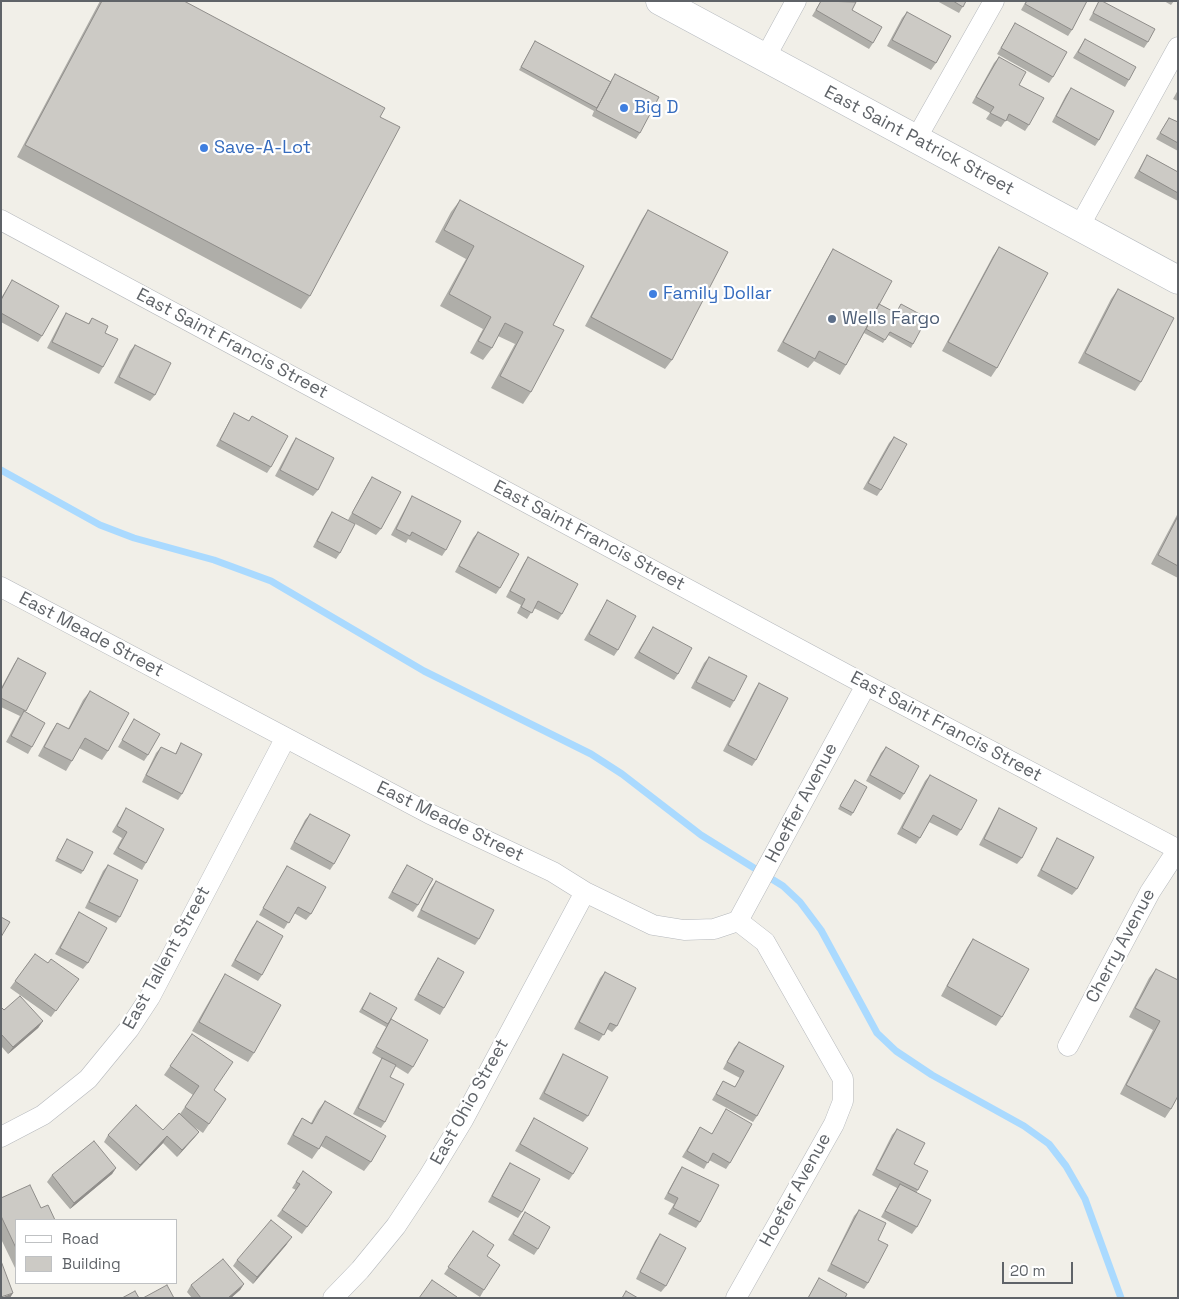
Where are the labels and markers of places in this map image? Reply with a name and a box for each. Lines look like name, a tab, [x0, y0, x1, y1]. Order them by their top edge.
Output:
place label: Big D	[634, 97, 678, 119]
marker: Big D	[618, 102, 630, 114]
place label: Save-A-Lot	[214, 137, 311, 159]
marker: Save-A-Lot	[198, 142, 210, 154]
place label: Family Dollar	[663, 283, 772, 305]
marker: Family Dollar	[647, 288, 659, 300]
place label: Wells Fargo	[842, 308, 940, 330]
marker: Wells Fargo	[826, 313, 838, 325]

